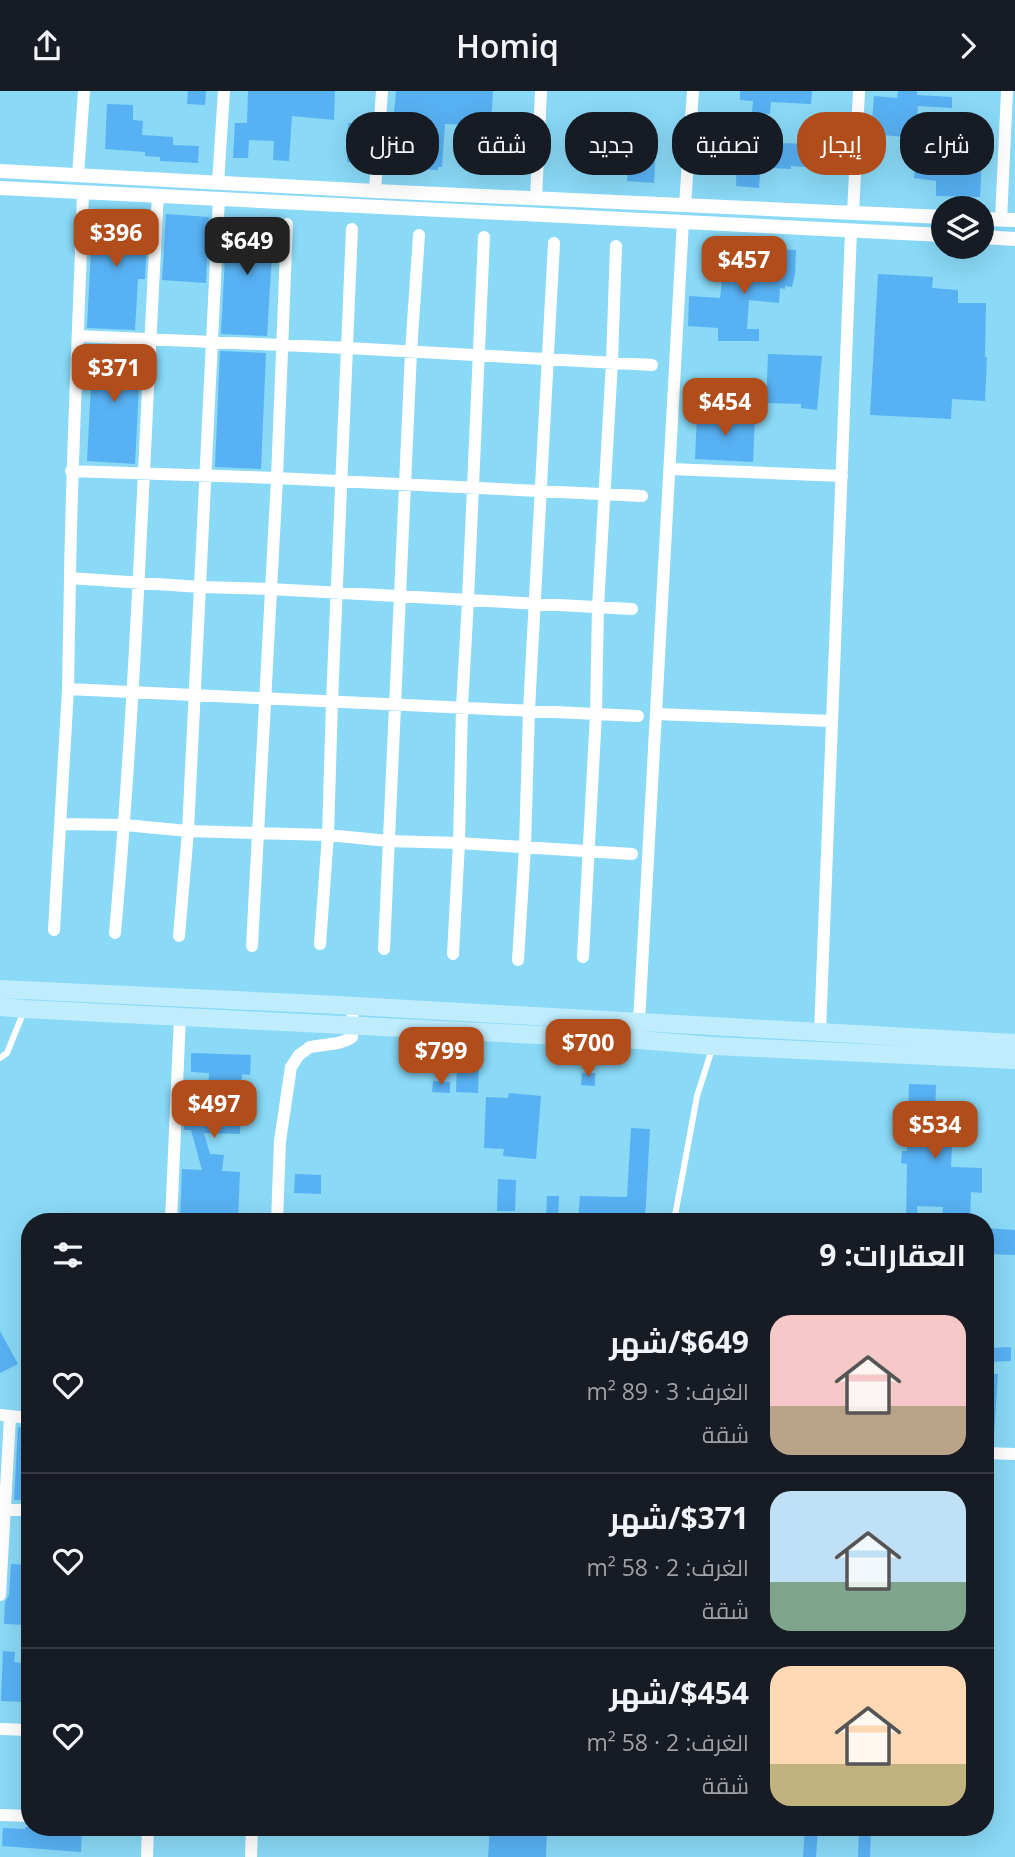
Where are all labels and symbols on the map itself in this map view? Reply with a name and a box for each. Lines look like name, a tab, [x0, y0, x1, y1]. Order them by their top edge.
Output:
pin: $396	[75, 209, 157, 269]
pin: $649	[206, 218, 288, 277]
pin: $457	[703, 237, 785, 296]
pin: $371	[73, 345, 155, 404]
pin: $454	[684, 379, 766, 438]
pin: $700	[547, 1019, 629, 1079]
pin: $799	[400, 1027, 482, 1087]
pin: $497	[173, 1081, 255, 1140]
pin: $534	[894, 1101, 976, 1161]

